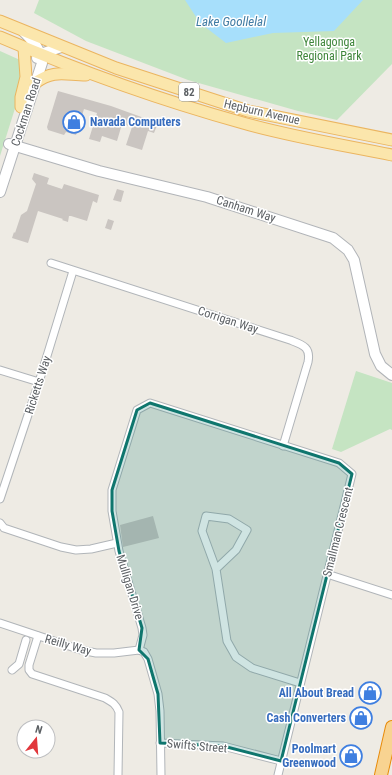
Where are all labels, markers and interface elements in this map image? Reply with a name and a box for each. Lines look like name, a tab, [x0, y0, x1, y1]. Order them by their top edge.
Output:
water label: Lake Goollelal	[196, 14, 267, 29]
park label: Yellagonga Regional Park	[296, 35, 362, 63]
street label: Cockman Road	[8, 76, 44, 148]
road number: 82	[179, 83, 199, 101]
street label: Hepburn Avenue	[223, 96, 302, 128]
shop icon: Navada Computers	[61, 109, 87, 135]
place label: Navada Computers	[90, 115, 181, 129]
street label: Canham Way	[215, 193, 277, 225]
street label: Corrigan Way	[196, 304, 260, 336]
street label: Ricketts Way	[22, 354, 54, 416]
street label: Smallman Crescent	[320, 485, 356, 578]
street label: Mulligan Drive	[113, 553, 147, 622]
street label: Reilly Way	[43, 632, 93, 658]
shop icon: All About Bread	[357, 680, 383, 706]
place label: All About Bread	[279, 686, 354, 700]
shop icon: Cash Converters	[348, 705, 374, 731]
place label: Cash Converters	[267, 711, 347, 725]
north arrow	[16, 719, 56, 759]
text: N	[34, 723, 44, 737]
street label: Swifts Street	[166, 736, 228, 756]
place label: Poolmart Greenwood	[282, 742, 336, 770]
shop icon: Poolmart Greenwood	[338, 743, 364, 769]

